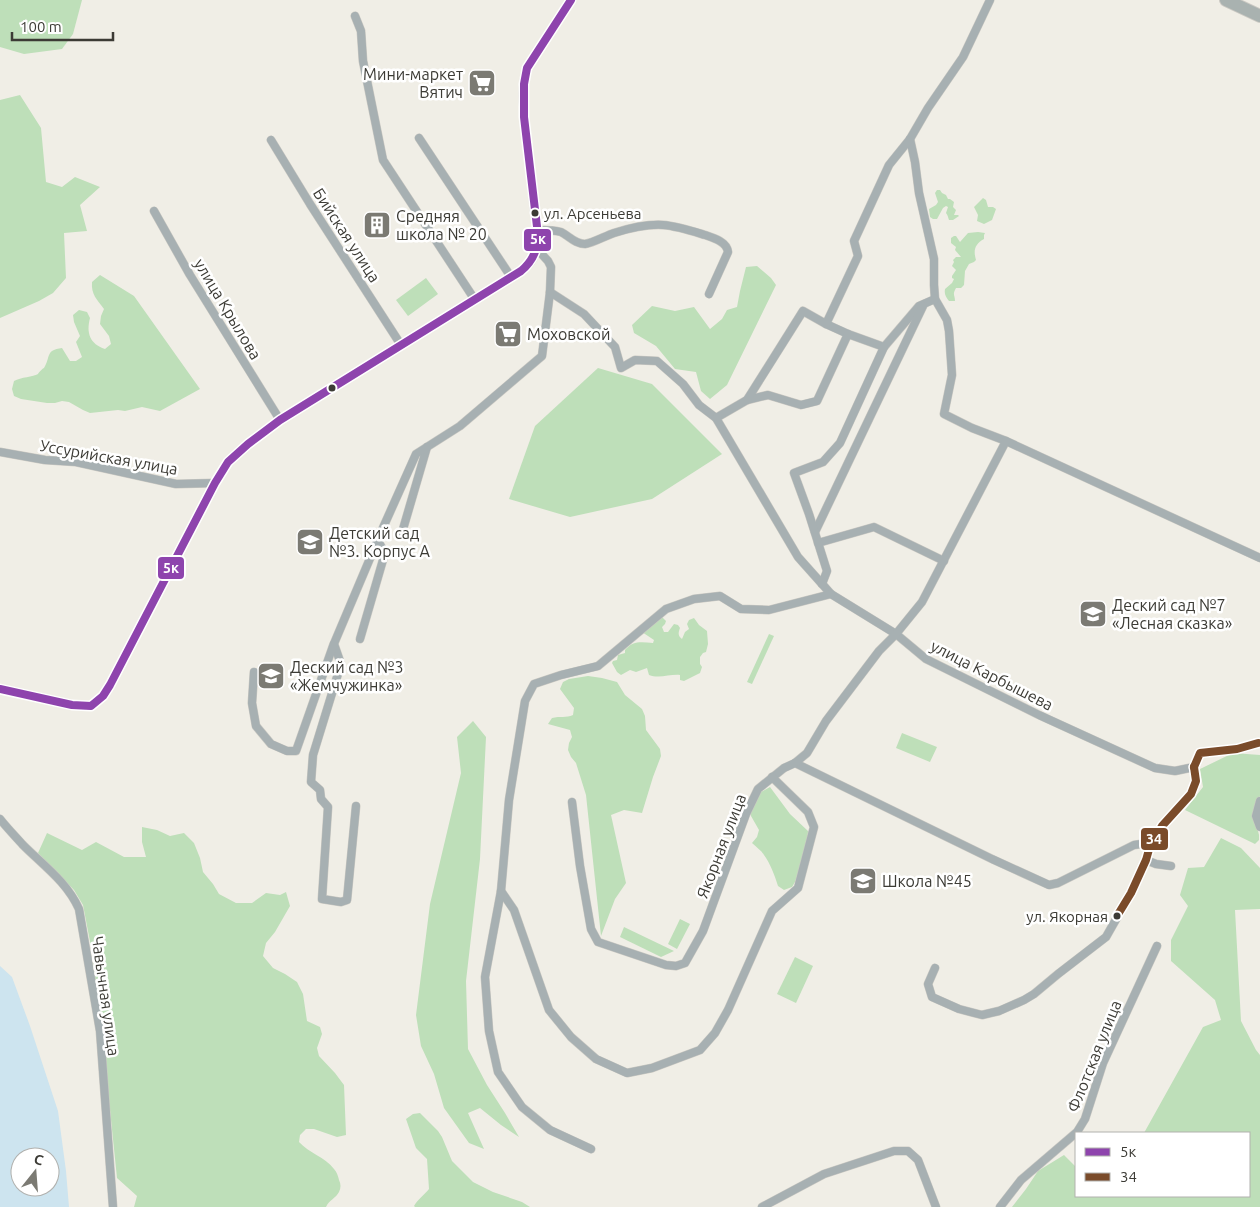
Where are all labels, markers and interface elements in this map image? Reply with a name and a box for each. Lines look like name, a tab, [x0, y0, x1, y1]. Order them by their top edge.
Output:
scale bar	[12, 10, 114, 42]
text: 100 m	[20, 18, 62, 35]
place label: Мини-маркет Вятич	[363, 65, 463, 101]
supermarket icon: Мини-маркет Вятич	[467, 68, 497, 98]
street label: Бийская улица	[310, 184, 384, 286]
place label: ул. Арсеньева	[544, 205, 641, 222]
place label: Средняя школа № 20	[396, 207, 487, 243]
marker: ул. Арсеньева	[530, 208, 540, 218]
building icon: Средняя школа № 20	[362, 210, 392, 240]
line badge: 5к	[523, 228, 552, 252]
text: 5к	[530, 231, 546, 247]
street label: улица Крылова	[191, 255, 265, 363]
supermarket icon: Моховской	[493, 319, 523, 349]
place label: Моховской	[527, 325, 610, 343]
unlabelled marker	[327, 383, 337, 393]
street label: Уссурийская улица	[39, 436, 179, 478]
place label: Детский сад №3. Корпус А	[329, 524, 430, 560]
school or university icon: Детский сад №3. Корпус А	[295, 527, 325, 557]
line badge: 5к	[157, 556, 185, 580]
text: 5к	[163, 560, 179, 576]
place label: Деский сад №7 «Лесная сказка»	[1112, 596, 1232, 632]
school or university icon: Деский сад №7 «Лесная сказка»	[1078, 599, 1108, 629]
street label: улица Карбышева	[928, 636, 1056, 714]
place label: Деский сад №3 «Жемчужинка»	[290, 658, 404, 694]
school or university icon: Деский сад №3 «Жемчужинка»	[256, 661, 286, 691]
street label: Якорная улица	[693, 791, 749, 901]
line badge: 34	[1140, 827, 1169, 851]
text: 34	[1146, 831, 1162, 847]
school or university icon: Школа №45	[848, 866, 878, 896]
place label: Школа №45	[882, 872, 972, 890]
place label: ул. Якорная	[1026, 908, 1108, 925]
marker: ул. Якорная	[1112, 911, 1122, 921]
street label: Чавычная улица	[89, 935, 123, 1057]
street label: Флотская улица	[1063, 997, 1125, 1115]
legend	[1075, 1132, 1250, 1197]
text: 5к	[1120, 1143, 1136, 1160]
north arrow	[10, 1147, 60, 1197]
text: С	[32, 1151, 45, 1169]
text: 34	[1120, 1168, 1137, 1185]

